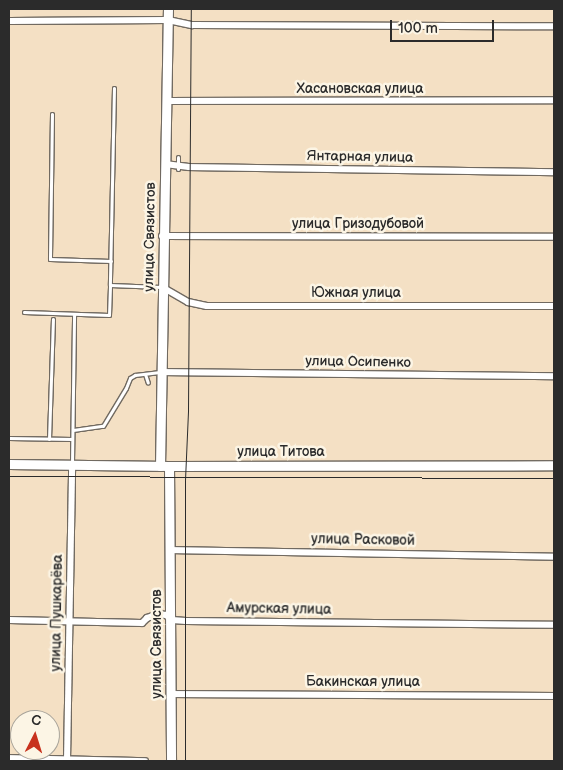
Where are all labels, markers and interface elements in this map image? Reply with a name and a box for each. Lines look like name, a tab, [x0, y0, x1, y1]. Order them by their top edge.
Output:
scale bar	[393, 10, 497, 42]
text: 100 m	[398, 19, 438, 38]
street label: Хасановская улица	[296, 81, 424, 97]
street label: Янтарная улица	[307, 148, 413, 166]
street label: улица Связистов	[141, 182, 159, 292]
street label: улица Гризодубовой	[292, 216, 424, 232]
street label: Южная улица	[311, 285, 401, 301]
street label: улица Осипенко	[305, 353, 411, 371]
street label: улица Титова	[237, 444, 325, 460]
street label: улица Расковой	[311, 531, 415, 549]
street label: улица Пушкарёва	[48, 554, 66, 672]
street label: улица Связистов	[149, 589, 165, 699]
street label: Амурская улица	[227, 600, 331, 618]
street label: Бакинская улица	[306, 674, 420, 690]
north arrow	[10, 710, 60, 760]
text: С	[31, 712, 42, 729]

